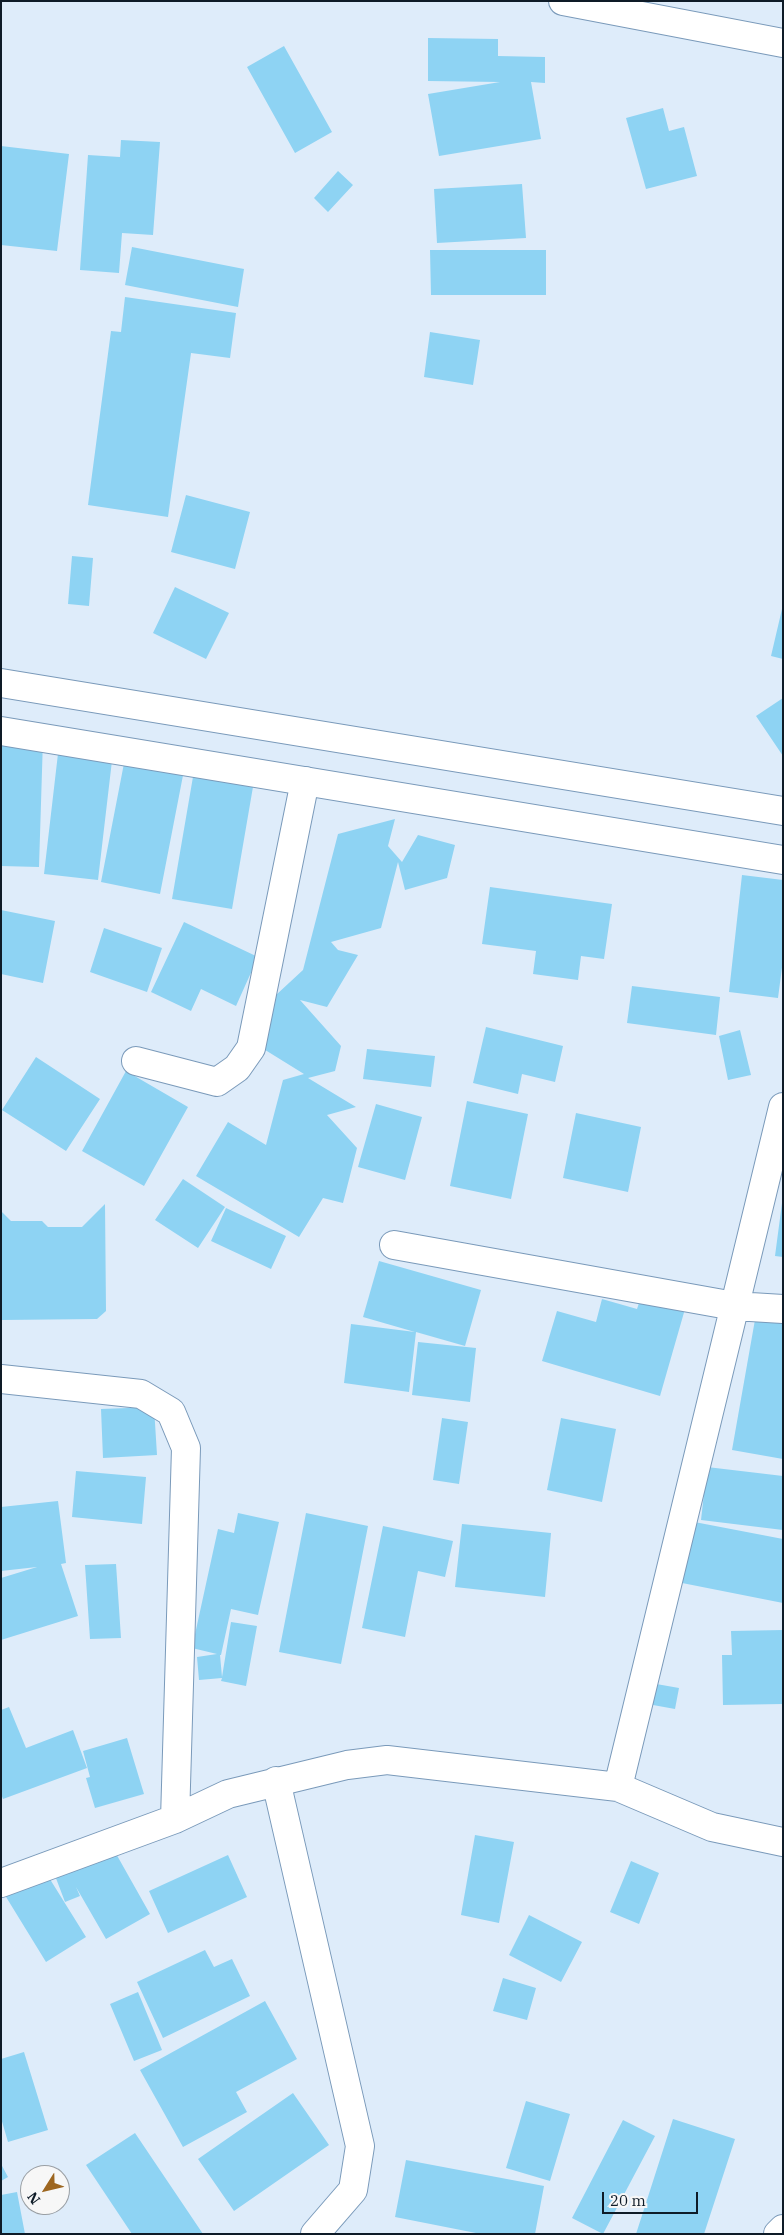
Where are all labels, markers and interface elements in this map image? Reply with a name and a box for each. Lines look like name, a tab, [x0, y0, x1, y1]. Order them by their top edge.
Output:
north arrow	[20, 2165, 70, 2215]
scale bar	[604, 2182, 700, 2214]
text: N	[23, 2188, 44, 2208]
text: 20 m	[610, 2191, 646, 2210]

